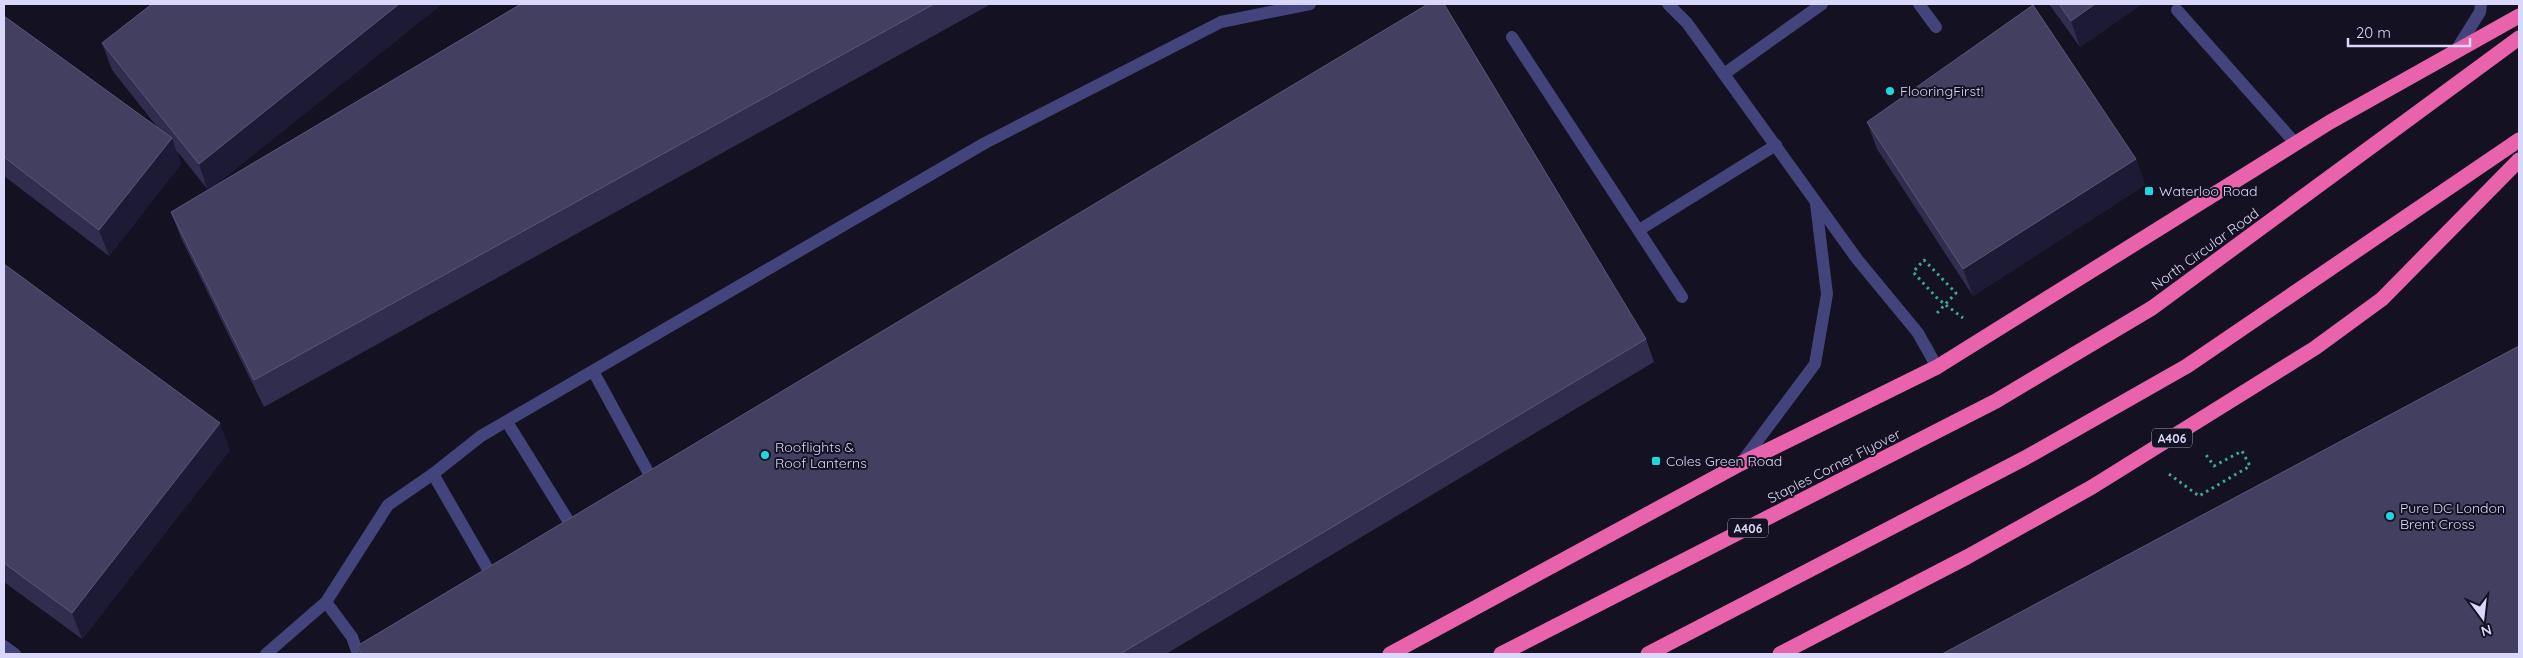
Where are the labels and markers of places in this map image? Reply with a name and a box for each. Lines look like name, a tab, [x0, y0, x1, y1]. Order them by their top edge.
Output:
place label: FlooringFirst!	[1900, 82, 1983, 100]
marker: FlooringFirst!	[1884, 85, 1896, 97]
place label: Waterloo Road	[2159, 182, 2257, 200]
marker: Waterloo Road	[2143, 185, 2155, 197]
place label: Rooflights & Roof Lanterns	[775, 438, 867, 472]
marker: Rooflights & Roof Lanterns	[759, 449, 771, 461]
place label: Coles Green Road	[1666, 452, 1782, 470]
marker: Coles Green Road	[1650, 455, 1662, 467]
place label: Pure DC London Brent Cross	[2400, 499, 2505, 533]
marker: Pure DC London Brent Cross	[2384, 510, 2396, 522]

